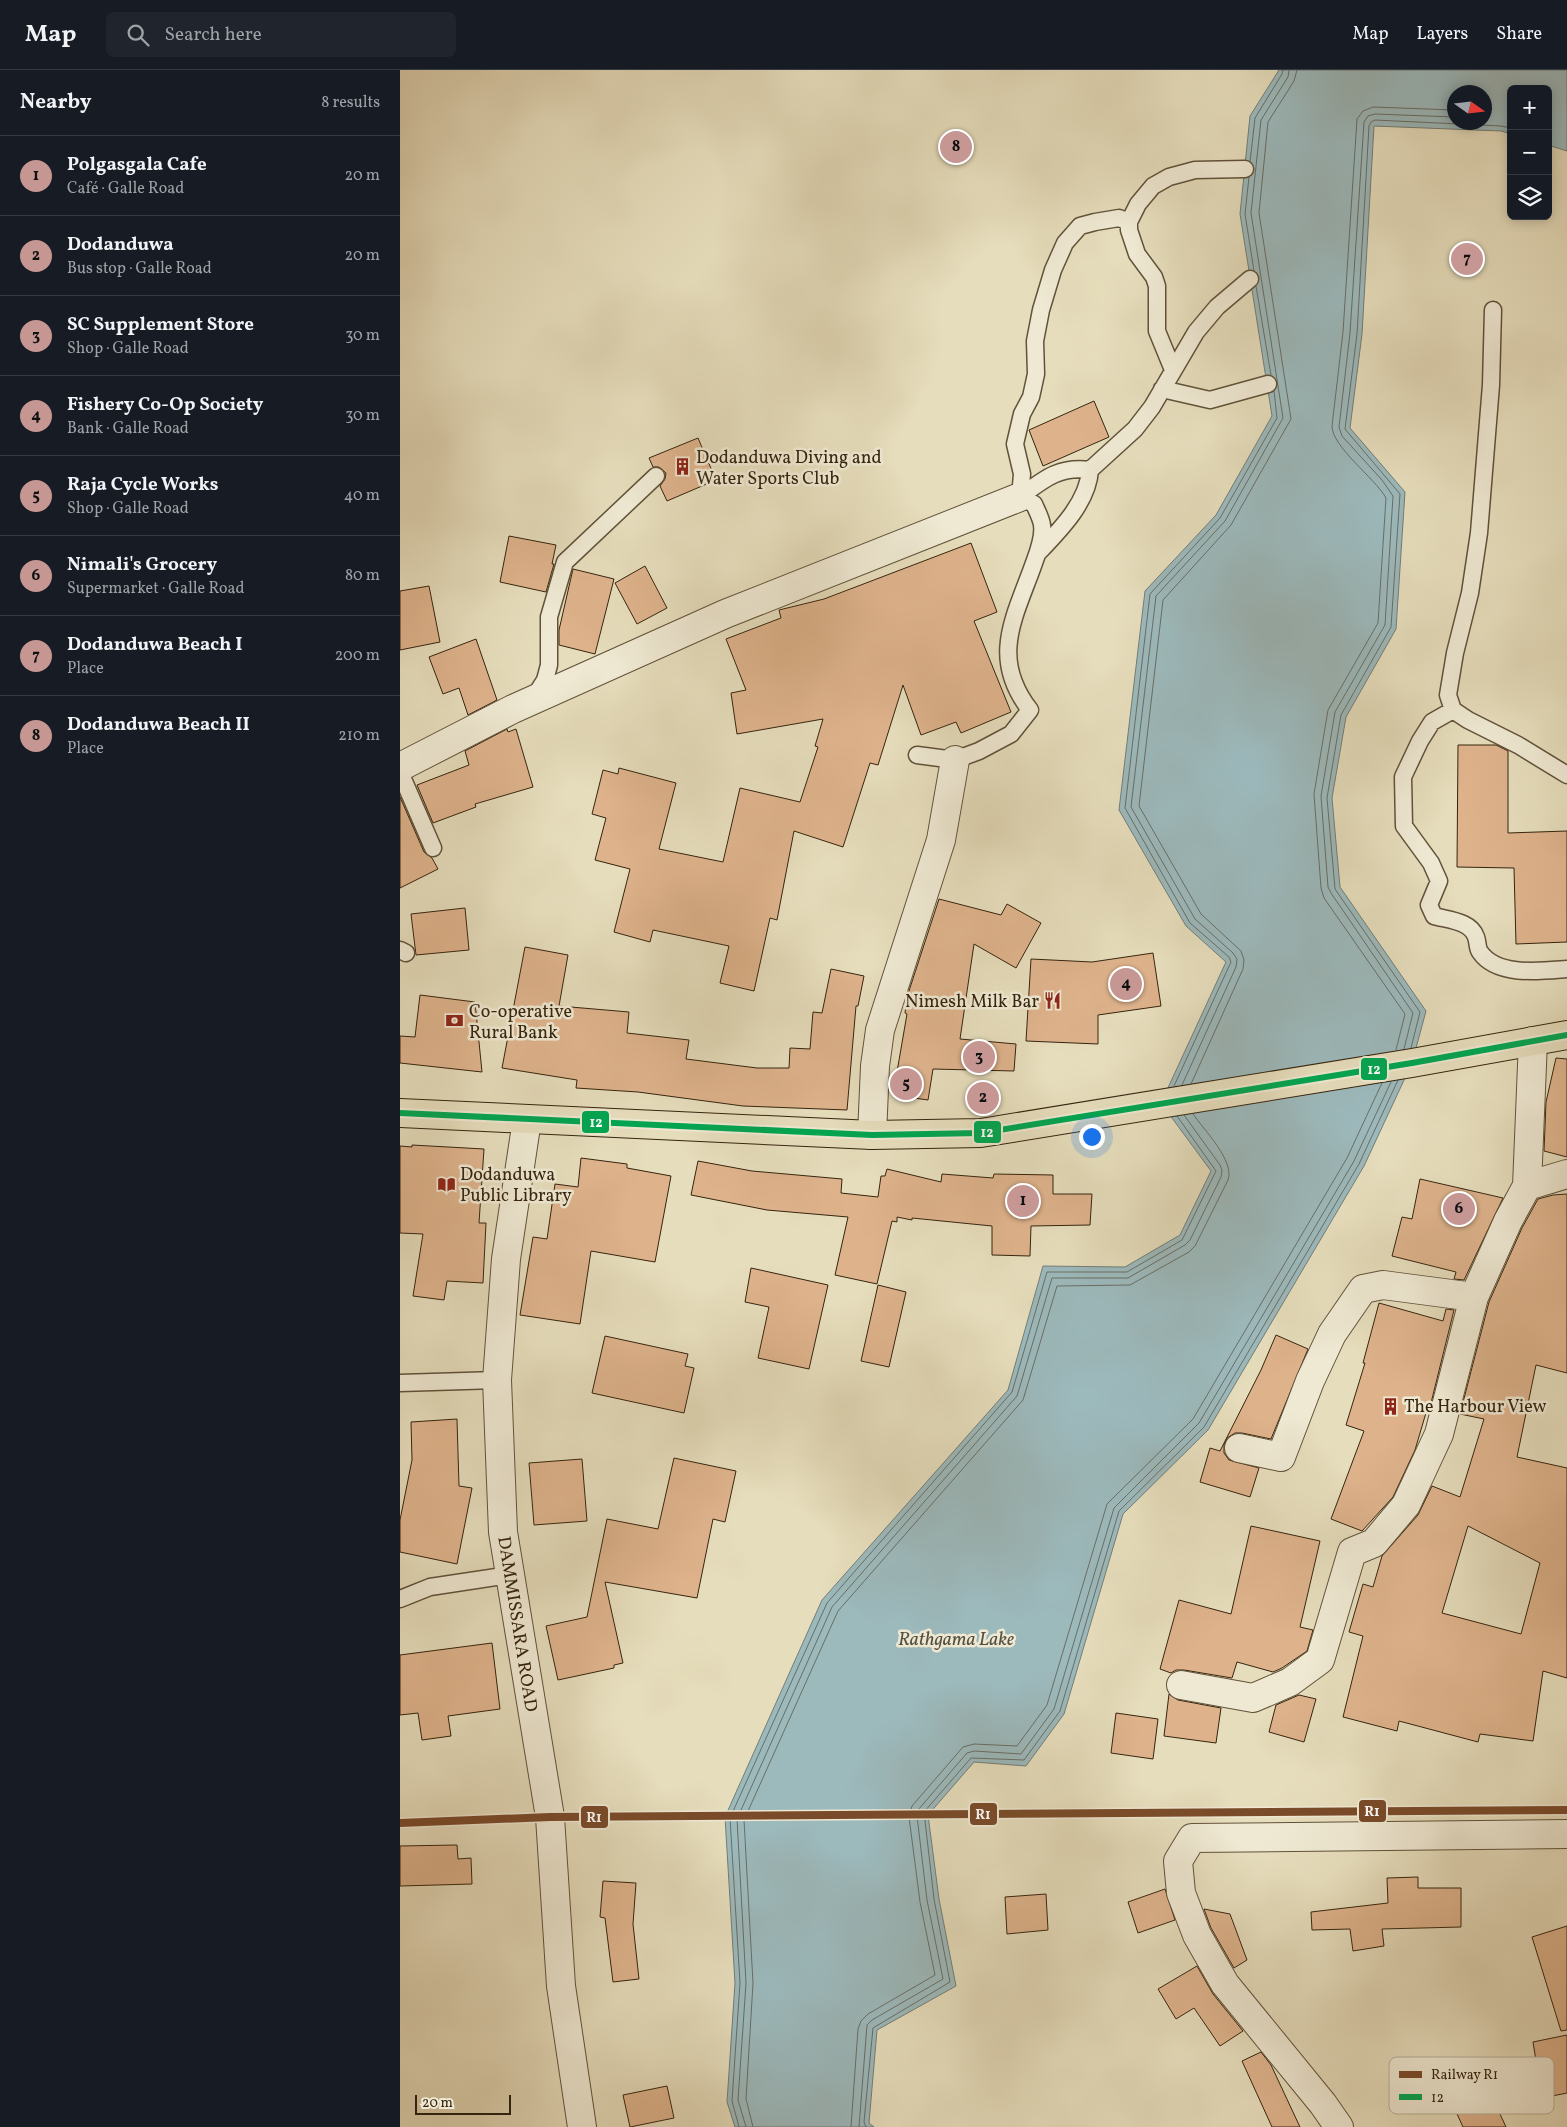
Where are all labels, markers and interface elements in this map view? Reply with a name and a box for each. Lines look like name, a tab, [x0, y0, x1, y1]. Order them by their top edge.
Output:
search box	[106, 12, 456, 57]
text: Map	[25, 18, 76, 52]
icon: search	[124, 21, 152, 49]
text: Search here	[164, 22, 262, 48]
text: Map	[1352, 22, 1388, 47]
text: Layers	[1416, 22, 1468, 47]
text: Share	[1496, 22, 1542, 47]
north arrow	[1447, 85, 1492, 130]
map controls	[1507, 85, 1552, 220]
button: +	[1507, 85, 1552, 130]
text: Nearby	[20, 88, 91, 117]
text: 8 results	[321, 92, 380, 114]
pin: 8	[940, 128, 972, 166]
button: −	[1507, 130, 1552, 175]
text: Polgasgala Cafe	[67, 152, 207, 178]
text: 1	[33, 165, 39, 187]
text: 20 m	[345, 165, 380, 187]
button: layers	[1507, 175, 1552, 220]
text: Café · Galle Road	[67, 178, 184, 200]
text: Dodanduwa	[67, 232, 174, 258]
pin: 7	[1451, 240, 1483, 278]
text: 2	[32, 245, 40, 267]
text: 20 m	[345, 245, 380, 267]
text: Bus stop · Galle Road	[67, 258, 212, 280]
text: SC Supplement Store	[67, 312, 254, 338]
text: 3	[32, 325, 40, 347]
text: 30 m	[345, 325, 380, 347]
text: Shop · Galle Road	[67, 338, 189, 360]
text: Fishery Co-Op Society	[67, 392, 264, 418]
text: 4	[31, 405, 41, 427]
text: 30 m	[345, 405, 380, 427]
text: Bank · Galle Road	[67, 418, 189, 440]
place label: Dodanduwa Diving and Water Sports Club	[696, 446, 882, 492]
building icon: Dodanduwa Diving and Water Sports Club	[672, 457, 692, 477]
text: Raja Cycle Works	[67, 472, 219, 498]
text: 5	[32, 485, 40, 507]
text: 40 m	[344, 485, 380, 507]
text: Shop · Galle Road	[67, 498, 189, 520]
text: Nimali's Grocery	[67, 552, 217, 578]
text: 6	[32, 565, 40, 587]
text: 80 m	[345, 565, 380, 587]
text: Supermarket · Galle Road	[67, 578, 245, 600]
text: Dodanduwa Beach I	[67, 632, 242, 658]
text: 7	[32, 645, 40, 667]
text: 200 m	[335, 645, 380, 667]
text: Place	[67, 658, 104, 680]
text: Dodanduwa Beach II	[67, 712, 250, 738]
text: 8	[32, 725, 40, 747]
text: 210 m	[338, 725, 380, 747]
text: Place	[67, 738, 104, 760]
pin: 4	[1110, 965, 1142, 1003]
place label: Nimesh Milk Bar	[905, 990, 1039, 1015]
restaurant icon: Nimesh Milk Bar	[1043, 991, 1063, 1011]
place label: Co-operative Rural Bank	[469, 1000, 572, 1046]
bank icon: Co-operative Rural Bank	[445, 1011, 465, 1031]
pin: 3	[963, 1038, 995, 1076]
line badge: 12	[1360, 1057, 1388, 1081]
text: 12	[1368, 1061, 1380, 1080]
pin: 5	[890, 1065, 922, 1103]
pin: 2	[967, 1079, 999, 1117]
line badge: 12	[581, 1110, 610, 1134]
text: 12	[590, 1114, 602, 1133]
line badge: 12	[973, 1120, 1002, 1144]
text: 12	[981, 1124, 993, 1143]
your location	[1079, 1124, 1105, 1150]
place label: Dodanduwa Public Library	[460, 1163, 572, 1209]
library icon: Dodanduwa Public Library	[436, 1174, 456, 1194]
pin: 1	[1007, 1182, 1039, 1220]
pin: 6	[1443, 1190, 1475, 1228]
place label: The Harbour View	[1404, 1395, 1546, 1420]
building icon: The Harbour View	[1380, 1396, 1400, 1416]
street label: DAMMISSARA ROAD	[490, 1535, 543, 1714]
water label: Rathgama Lake	[898, 1627, 1014, 1653]
line badge: R1	[1358, 1799, 1387, 1823]
line badge: R1	[969, 1802, 998, 1826]
text: R1	[1364, 1803, 1380, 1822]
line badge: R1	[580, 1805, 609, 1829]
text: R1	[975, 1806, 991, 1825]
text: R1	[586, 1809, 602, 1828]
legend	[1389, 2057, 1554, 2114]
text: Railway R1	[1431, 2066, 1498, 2085]
text: 12	[1431, 2089, 1444, 2108]
scale bar	[415, 2092, 511, 2115]
text: 20 m	[422, 2094, 453, 2113]

